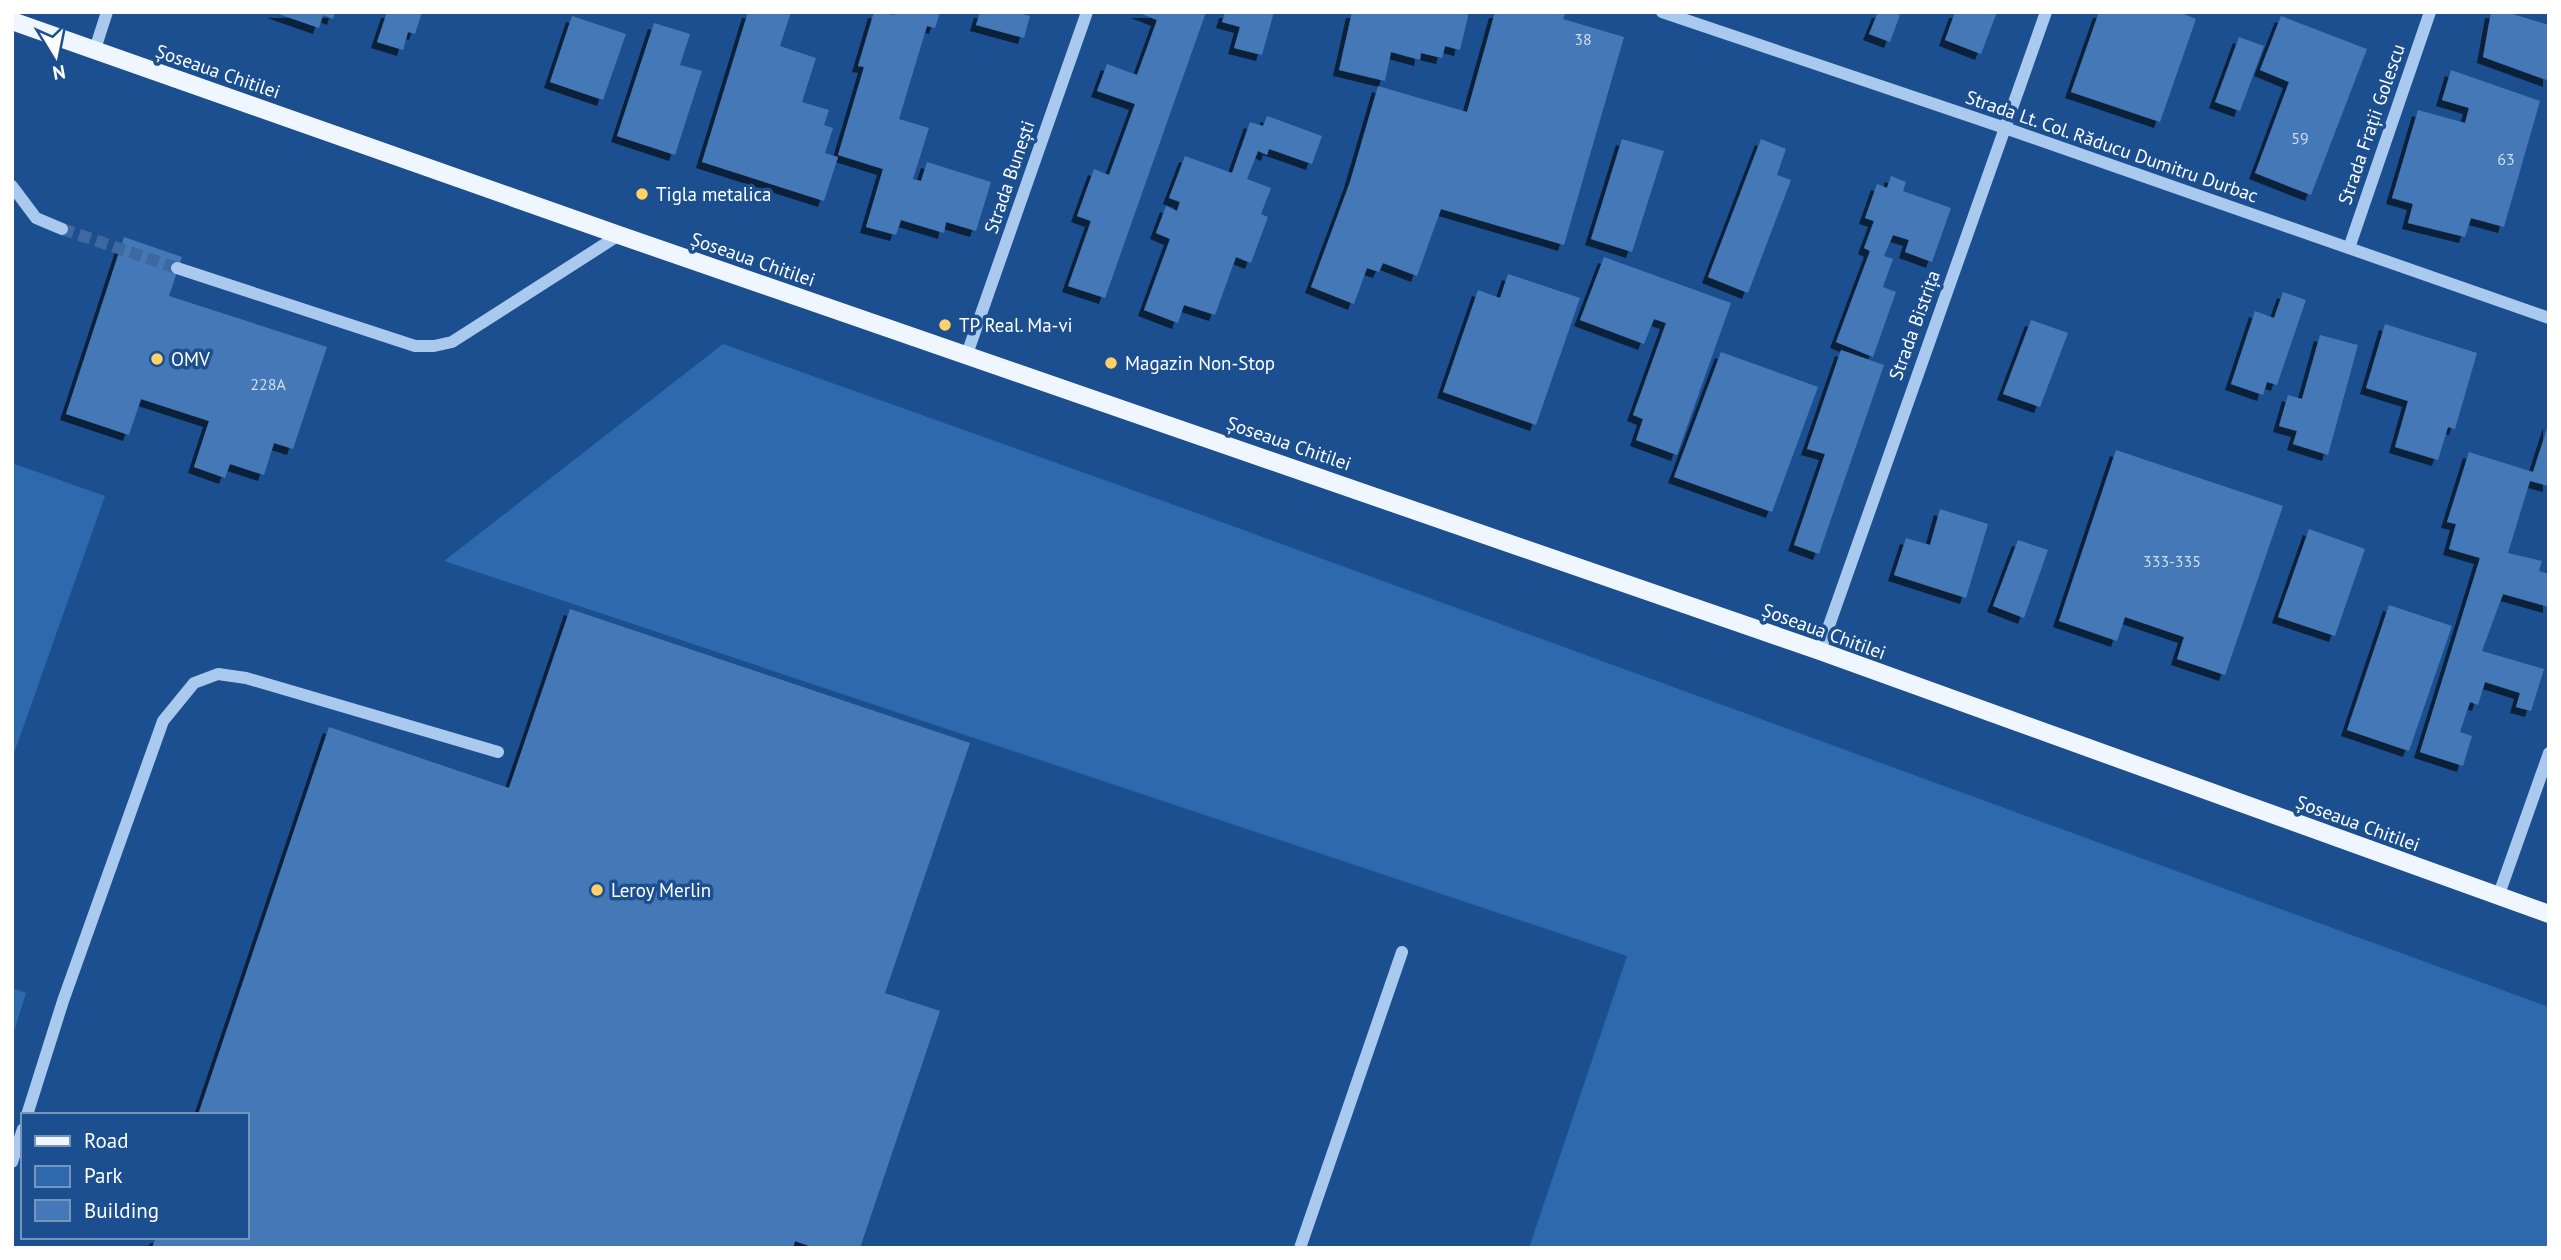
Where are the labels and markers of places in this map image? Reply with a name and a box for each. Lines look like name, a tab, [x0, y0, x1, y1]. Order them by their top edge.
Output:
place label: Tigla metalica	[656, 182, 771, 206]
marker: Tigla metalica	[634, 186, 650, 202]
place label: TP Real. Ma-vi	[959, 313, 1073, 337]
marker: TP Real. Ma-vi	[937, 317, 953, 333]
place label: OMV	[171, 347, 210, 371]
marker: OMV	[149, 351, 165, 367]
place label: Magazin Non-Stop	[1125, 351, 1275, 375]
marker: Magazin Non-Stop	[1103, 355, 1119, 371]
place label: Leroy Merlin	[611, 878, 711, 902]
marker: Leroy Merlin	[589, 882, 605, 898]

